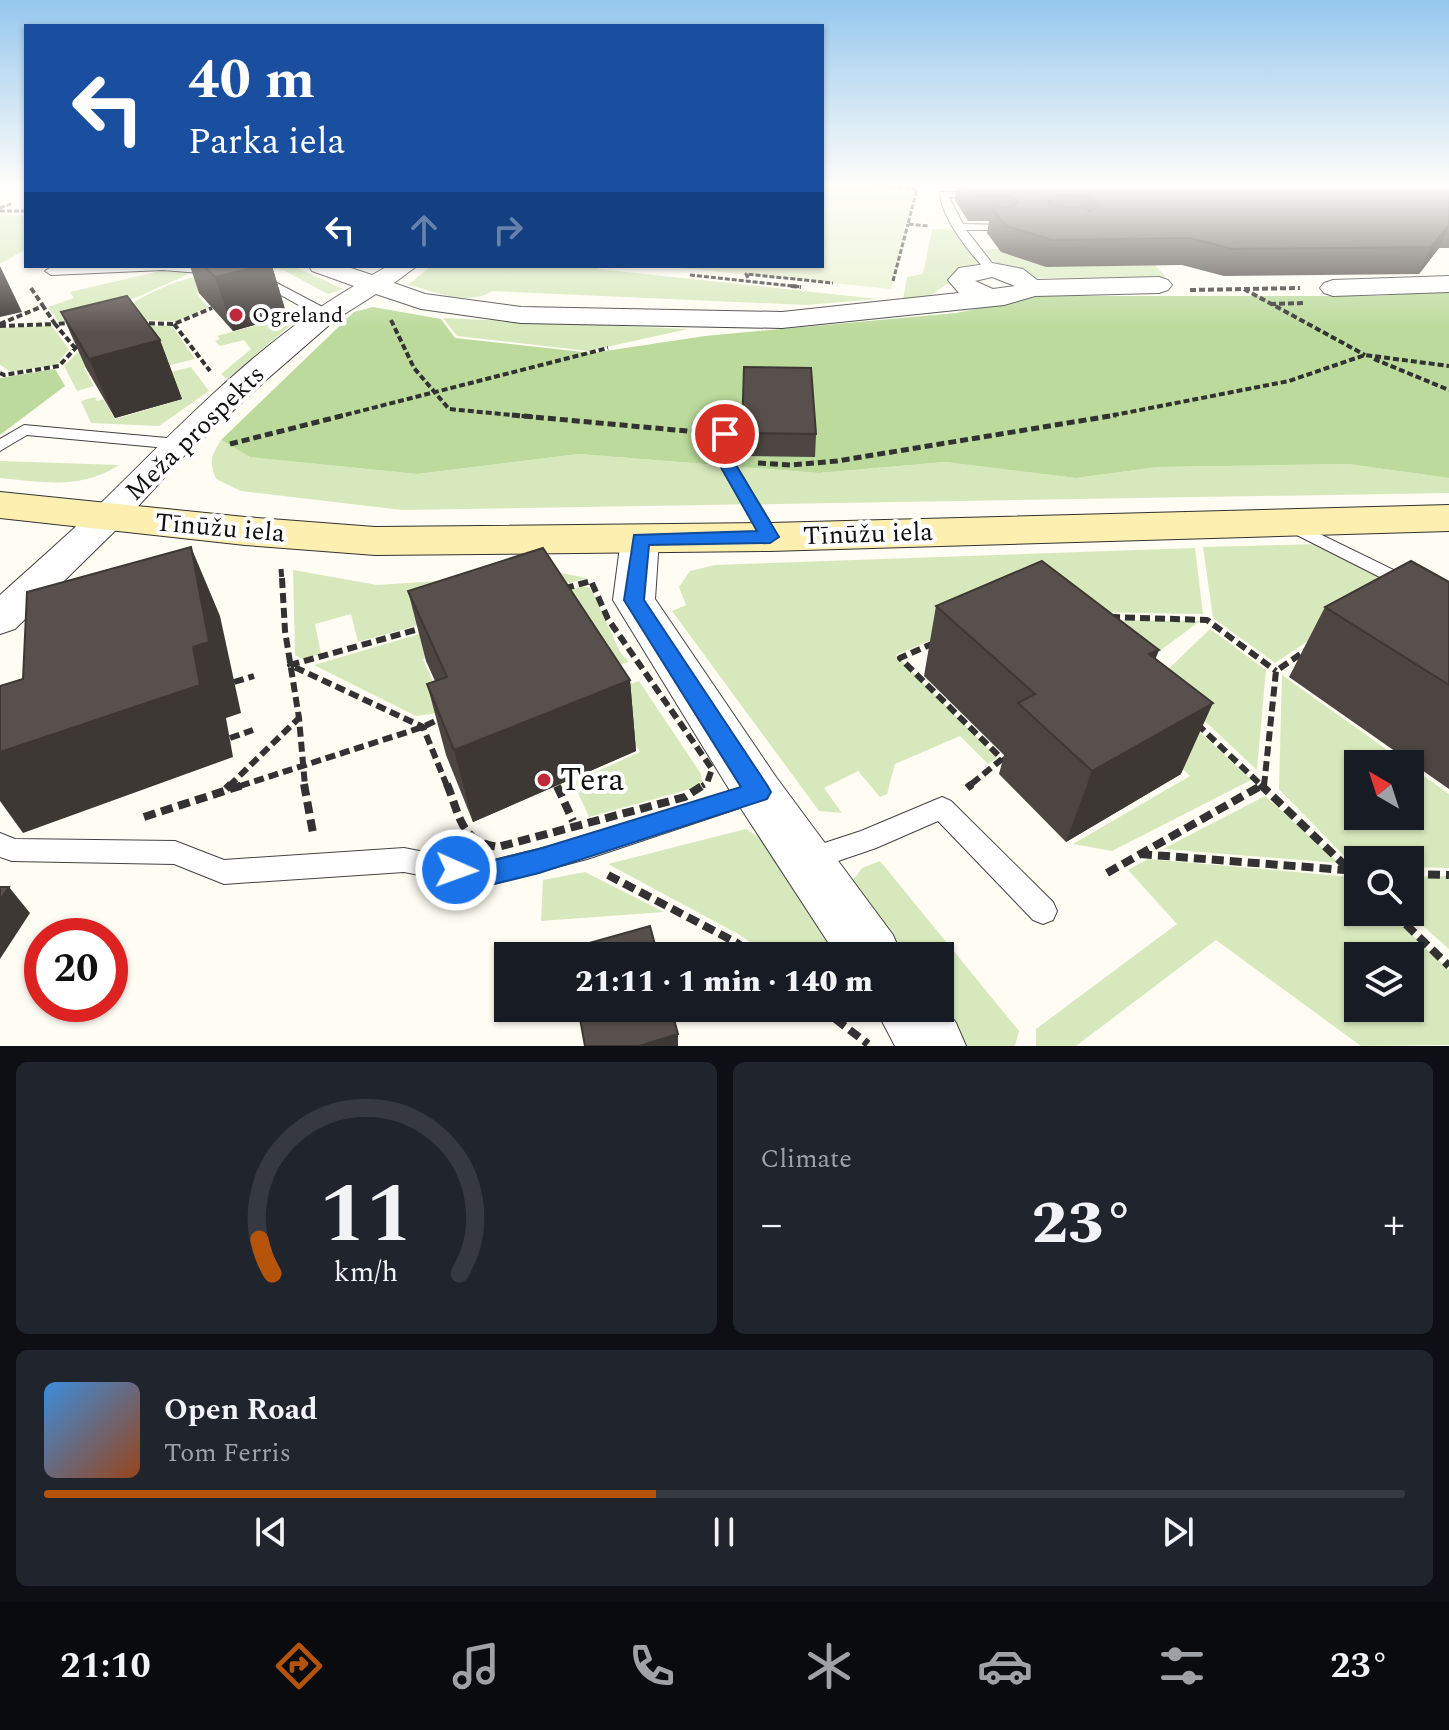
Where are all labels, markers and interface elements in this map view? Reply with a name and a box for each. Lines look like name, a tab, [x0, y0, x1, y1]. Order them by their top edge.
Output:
text: 40 m	[188, 38, 315, 123]
icon: left	[56, 56, 160, 160]
text: Parka iela	[188, 115, 345, 170]
icon: left	[318, 208, 362, 252]
icon: ahead	[402, 208, 446, 252]
icon: right	[486, 208, 530, 252]
place label: Ogreland	[252, 299, 343, 332]
marker: Ogreland	[227, 306, 245, 324]
street label: Meža prospekts	[116, 356, 274, 510]
pin	[691, 400, 759, 468]
icon: arrive	[703, 412, 747, 456]
street label: Tīnūžu iela	[153, 502, 287, 554]
street label: Tīnūžu iela	[802, 512, 934, 556]
north arrow	[1344, 750, 1424, 830]
map controls	[1344, 750, 1424, 1022]
place label: Tera	[560, 756, 624, 805]
marker: Tera	[535, 771, 553, 789]
position arrow	[414, 828, 498, 912]
button: search	[1344, 846, 1424, 926]
speed limit sign: 20	[24, 918, 128, 1022]
button: layers	[1344, 942, 1424, 1022]
text: 21:11 · 1 min · 140 m	[575, 959, 873, 1005]
text: Climate	[761, 1139, 852, 1179]
text: 11	[320, 1152, 413, 1279]
text: 23°	[1032, 1178, 1134, 1270]
text: −	[761, 1191, 783, 1258]
text: +	[1383, 1191, 1405, 1258]
text: km/h	[334, 1251, 398, 1294]
text: Open Road	[164, 1387, 318, 1433]
text: Tom Ferris	[164, 1433, 291, 1473]
icon: previous	[249, 1510, 293, 1554]
icon: pause	[702, 1510, 746, 1554]
icon: next	[1156, 1510, 1200, 1554]
icon: directions	[271, 1638, 327, 1694]
icon: music	[448, 1638, 504, 1694]
icon: phone	[624, 1638, 680, 1694]
icon: climate	[801, 1638, 857, 1694]
icon: car	[977, 1638, 1033, 1694]
icon: filters	[1154, 1638, 1210, 1694]
text: 21:10	[60, 1639, 151, 1694]
text: 23°	[1330, 1639, 1389, 1694]

